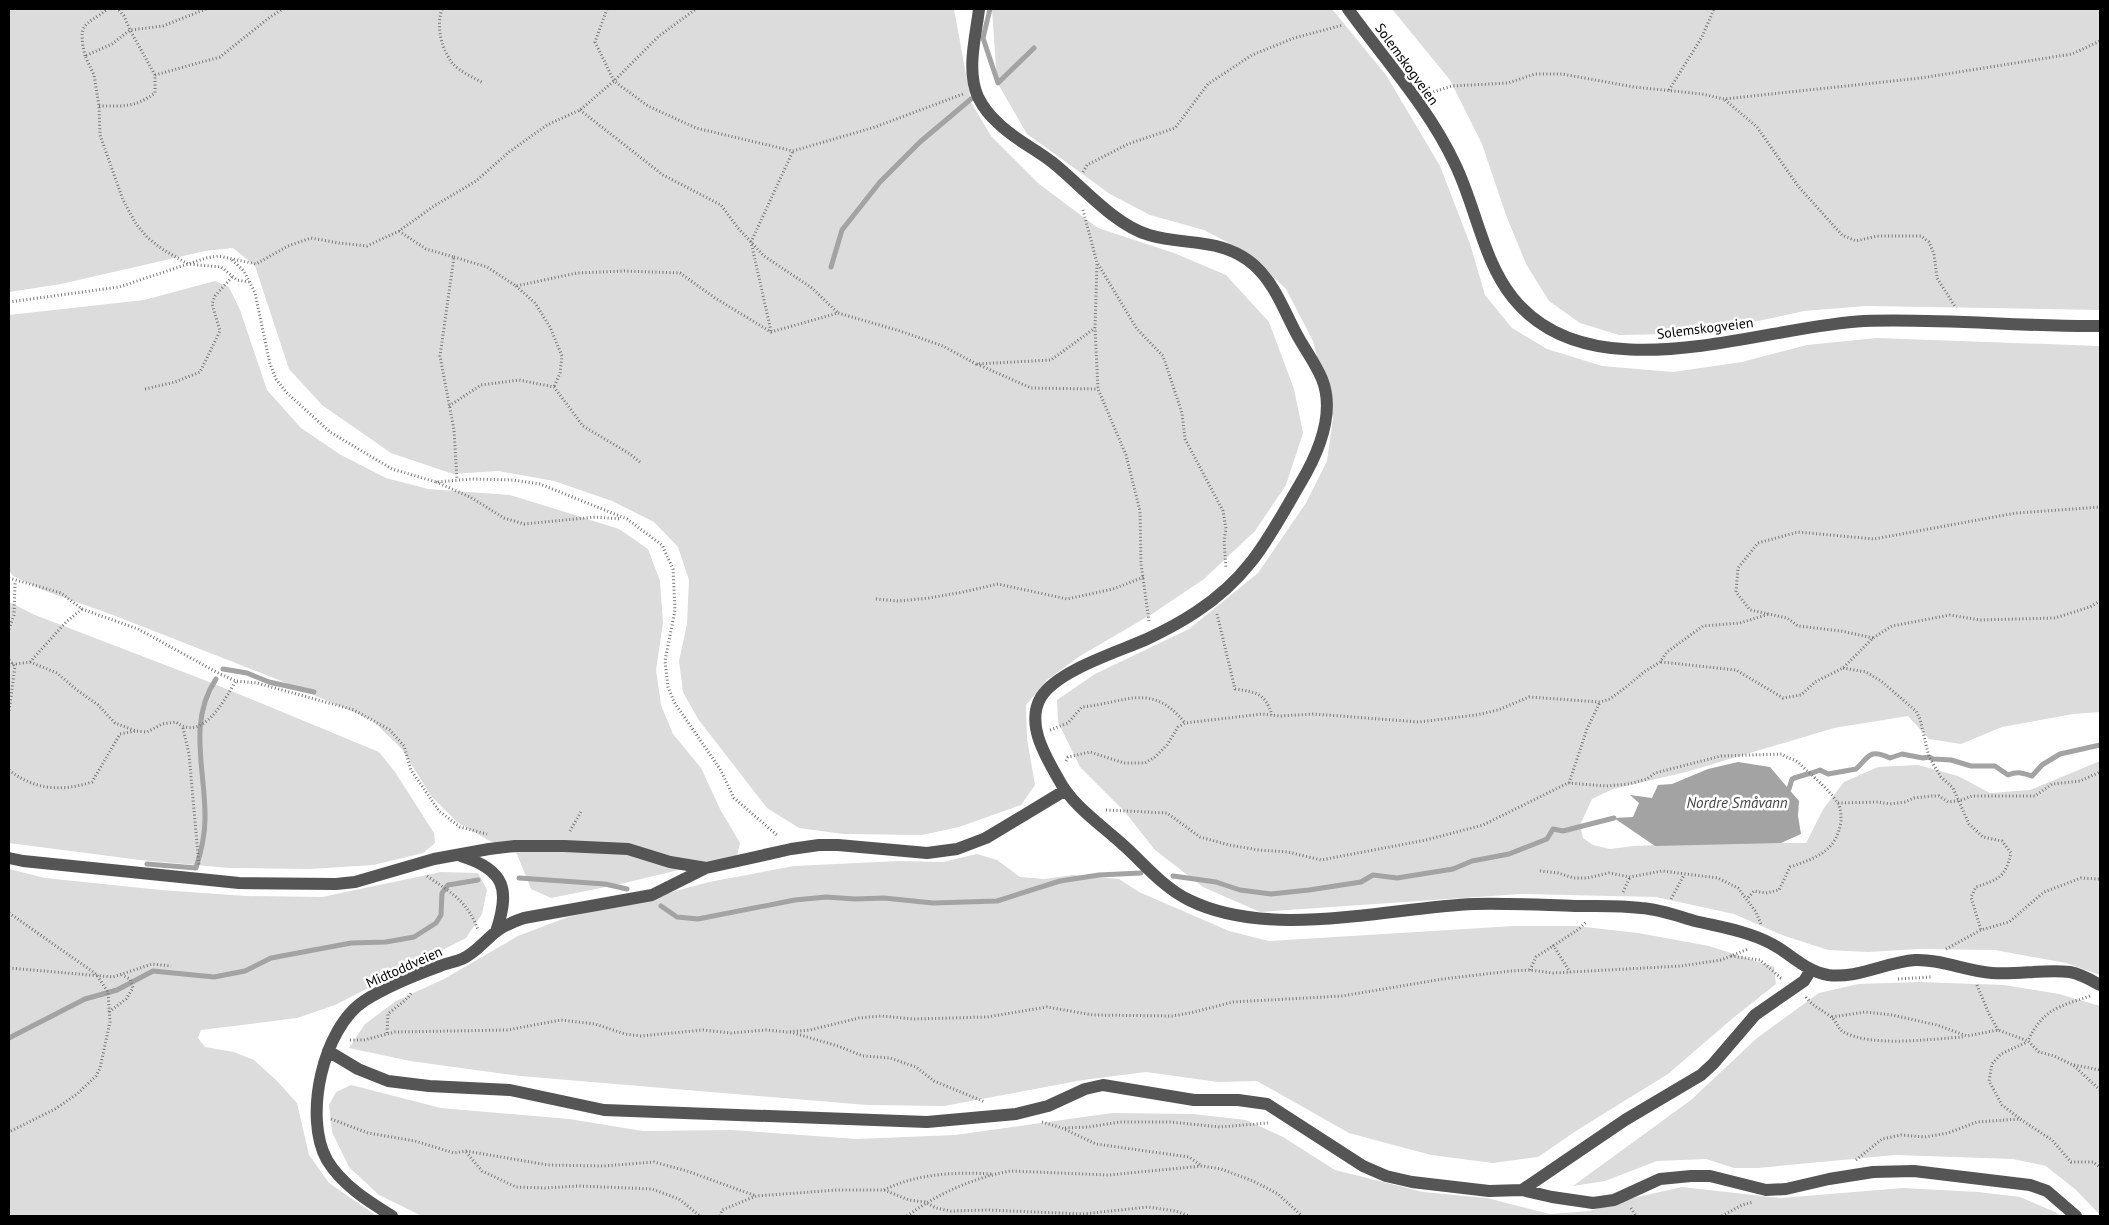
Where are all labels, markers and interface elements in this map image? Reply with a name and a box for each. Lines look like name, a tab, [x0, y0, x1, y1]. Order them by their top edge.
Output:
street label: Solemskogveien	[1371, 19, 1443, 109]
street label: Solemskogveien	[1656, 313, 1754, 343]
water label: Nordre Småvann	[1686, 793, 1788, 812]
street label: Midtoddveien	[363, 942, 445, 992]

